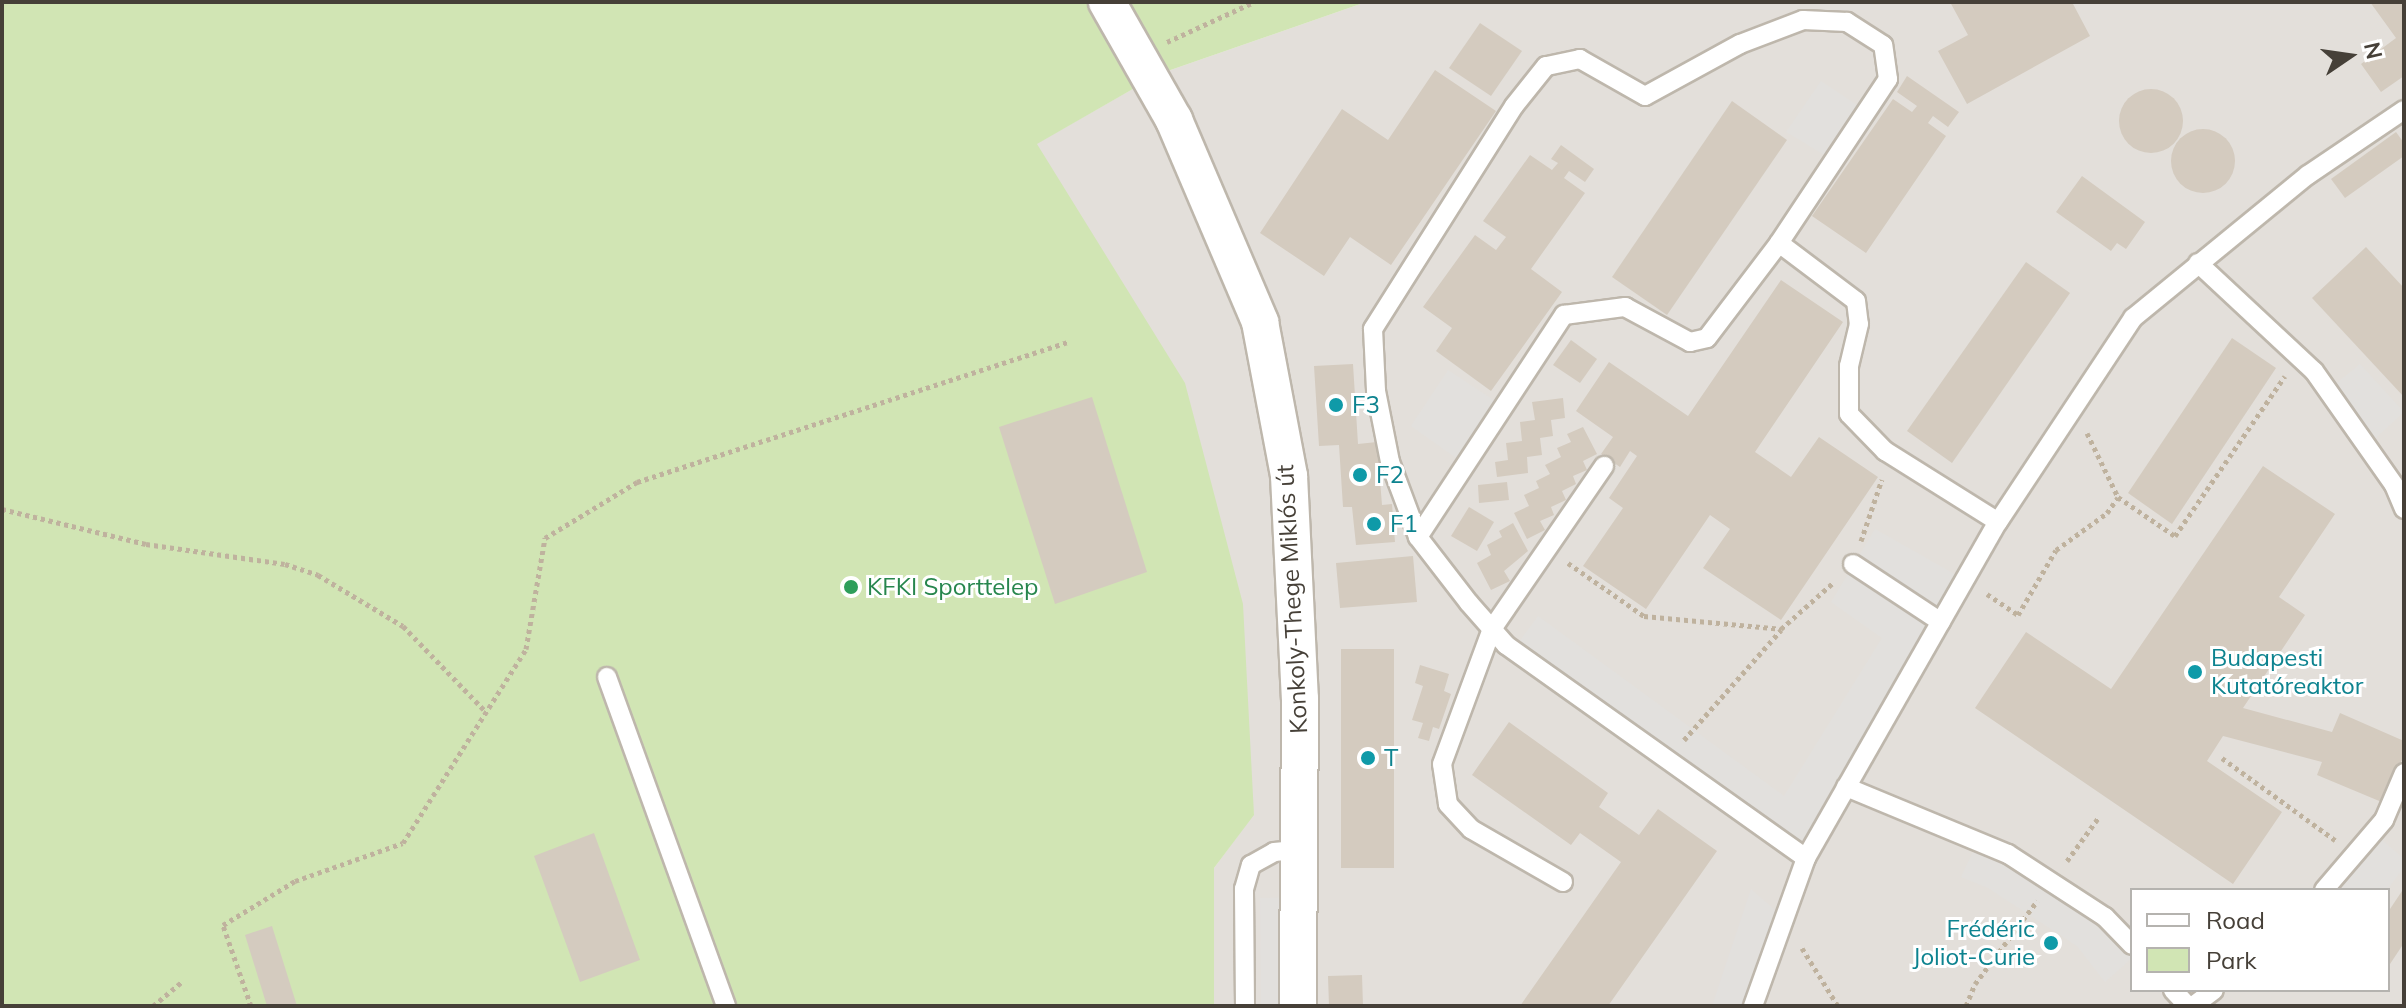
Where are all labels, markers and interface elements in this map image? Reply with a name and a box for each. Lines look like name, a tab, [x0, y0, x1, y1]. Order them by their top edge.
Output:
north arrow	[2310, 16, 2390, 96]
text: N	[2358, 39, 2389, 62]
place label: F3	[1352, 391, 1380, 419]
marker: F3	[1327, 396, 1345, 414]
place label: F2	[1376, 461, 1404, 489]
street label: Konkoly-Thege Miklós út	[1271, 464, 1313, 734]
marker: F2	[1351, 466, 1369, 484]
place label: F1	[1390, 510, 1418, 538]
marker: F1	[1365, 515, 1383, 533]
place label: KFKI Sporttelep	[867, 573, 1038, 601]
marker: KFKI Sporttelep	[842, 578, 860, 596]
place label: Budapesti Kutatóreaktor	[2211, 644, 2363, 700]
marker: Budapesti Kutatóreaktor	[2186, 663, 2204, 681]
place label: T	[1384, 744, 1398, 772]
marker: T	[1359, 749, 1377, 767]
legend	[2130, 888, 2390, 992]
text: Road	[2206, 905, 2265, 935]
place label: Frédéric Joliot-Curie	[1912, 915, 2035, 971]
marker: Frédéric Joliot-Curie	[2042, 934, 2060, 952]
text: Park	[2206, 945, 2257, 975]

